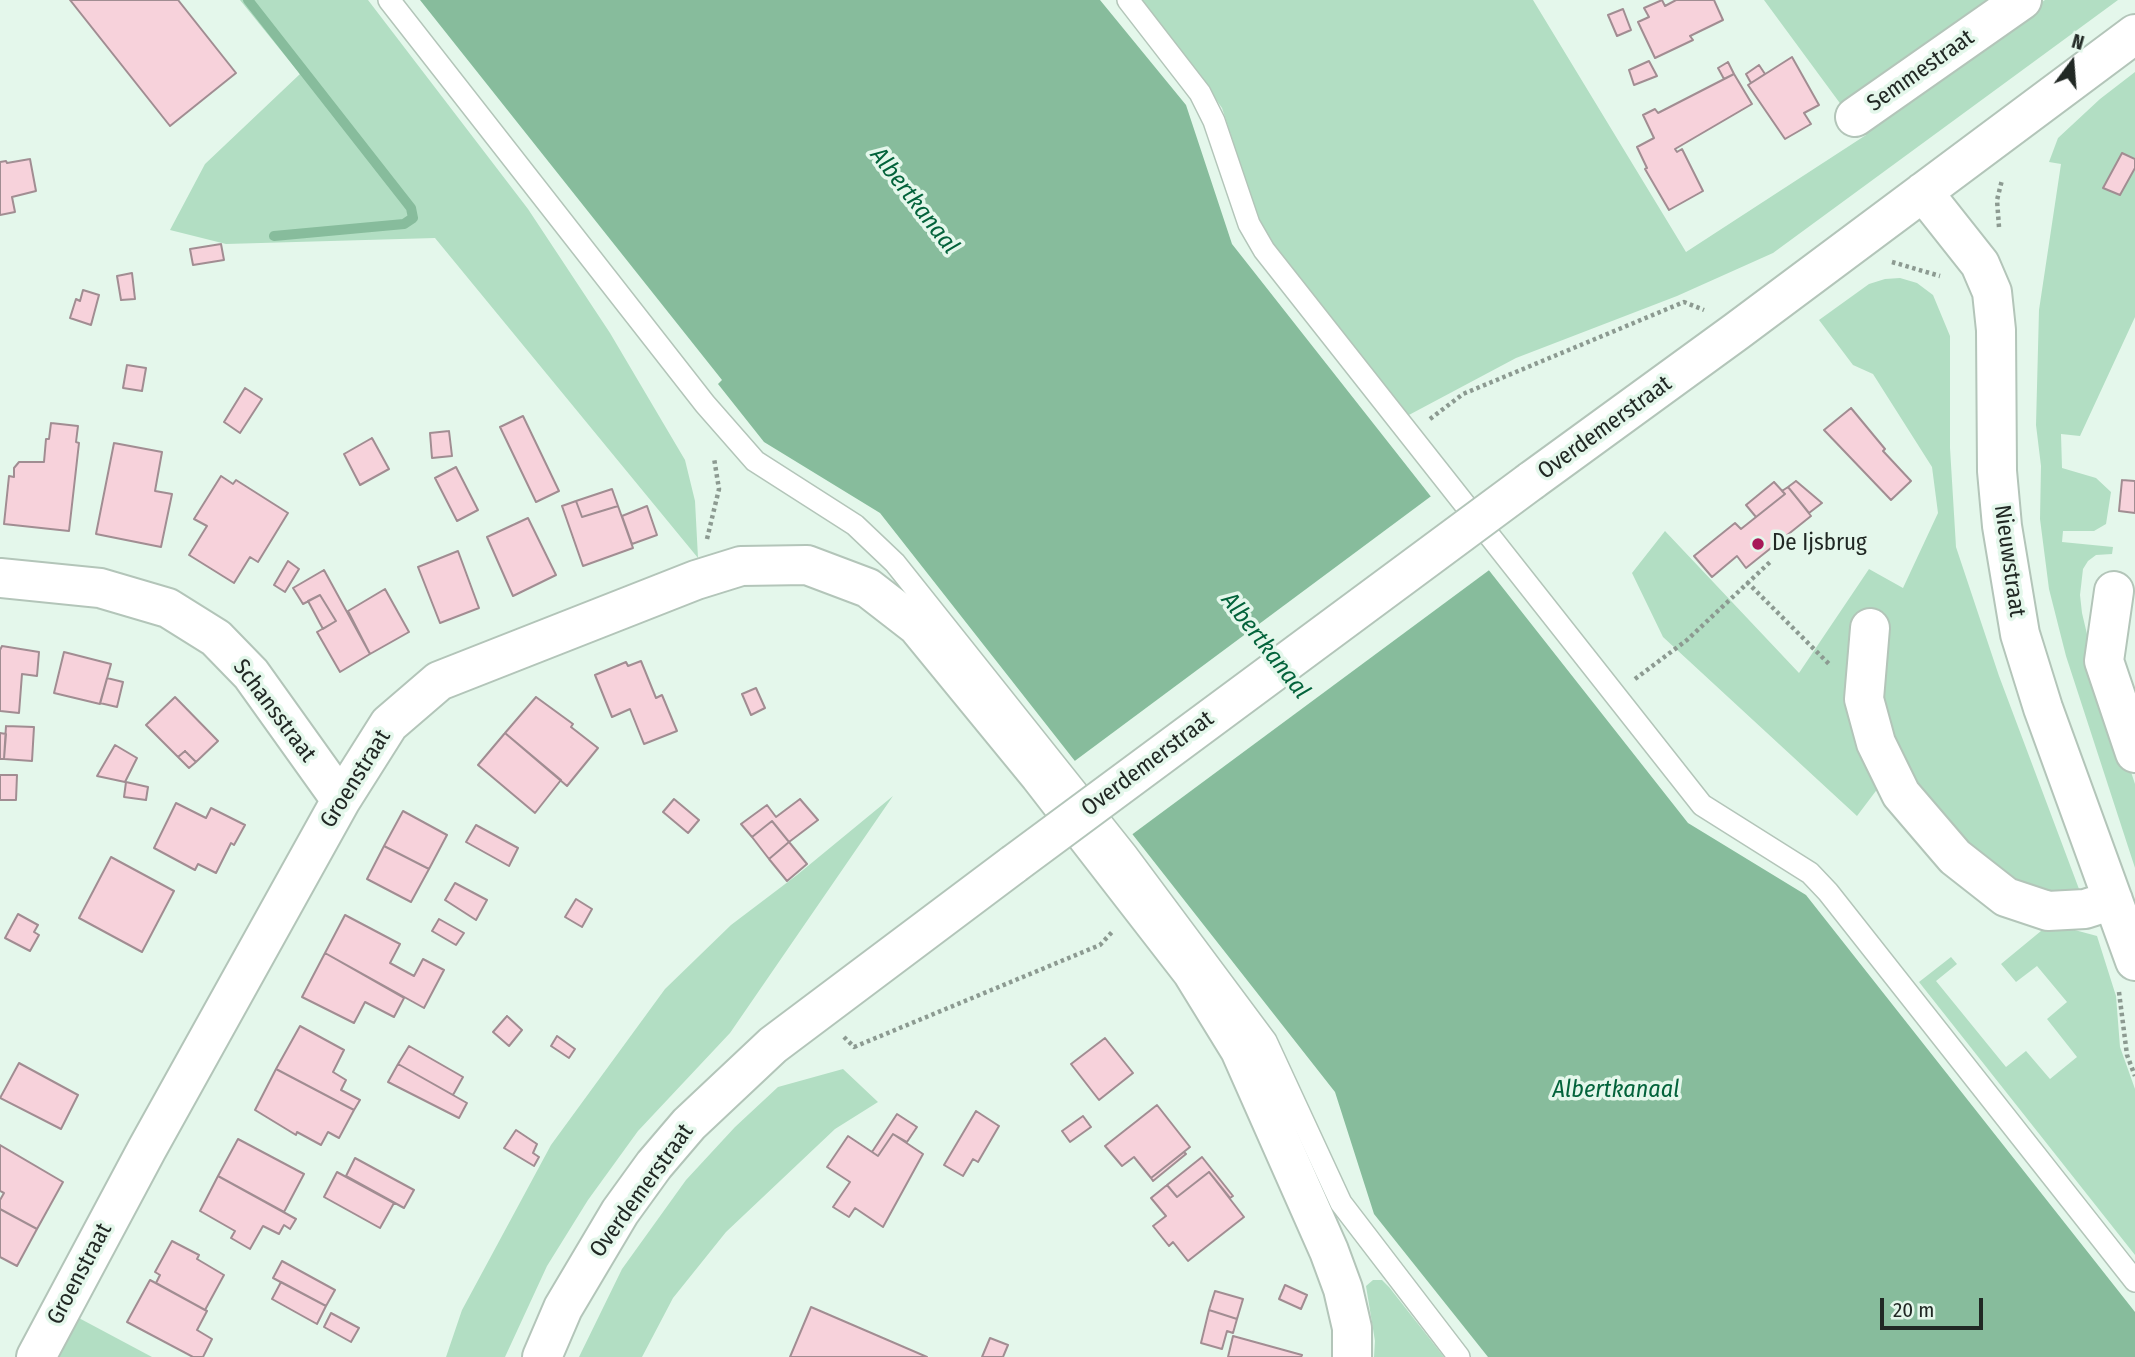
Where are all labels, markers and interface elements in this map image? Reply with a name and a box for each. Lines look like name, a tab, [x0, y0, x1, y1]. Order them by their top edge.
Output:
street label: Semmestraat	[1862, 24, 1980, 118]
north arrow	[2037, 28, 2107, 98]
text: N	[2069, 30, 2087, 55]
water label: Albertkanaal	[864, 142, 964, 260]
street label: Overdemerstraat	[1533, 370, 1677, 486]
street label: Nieuwstraat	[1987, 503, 2031, 619]
place label: De Ijsbrug	[1772, 530, 1867, 558]
marker: De Ijsbrug	[1750, 536, 1766, 552]
water label: Albertkanaal	[1215, 587, 1315, 705]
street label: Schansstraat	[227, 654, 321, 768]
street label: Overdemerstraat	[1076, 705, 1220, 823]
street label: Groenstraat	[315, 725, 397, 833]
water label: Albertkanaal	[1553, 1076, 1679, 1104]
street label: Overdemerstraat	[584, 1119, 700, 1263]
street label: Groenstraat	[42, 1219, 118, 1329]
scale bar	[1883, 1284, 1986, 1328]
text: 20 m	[1893, 1297, 1934, 1323]

